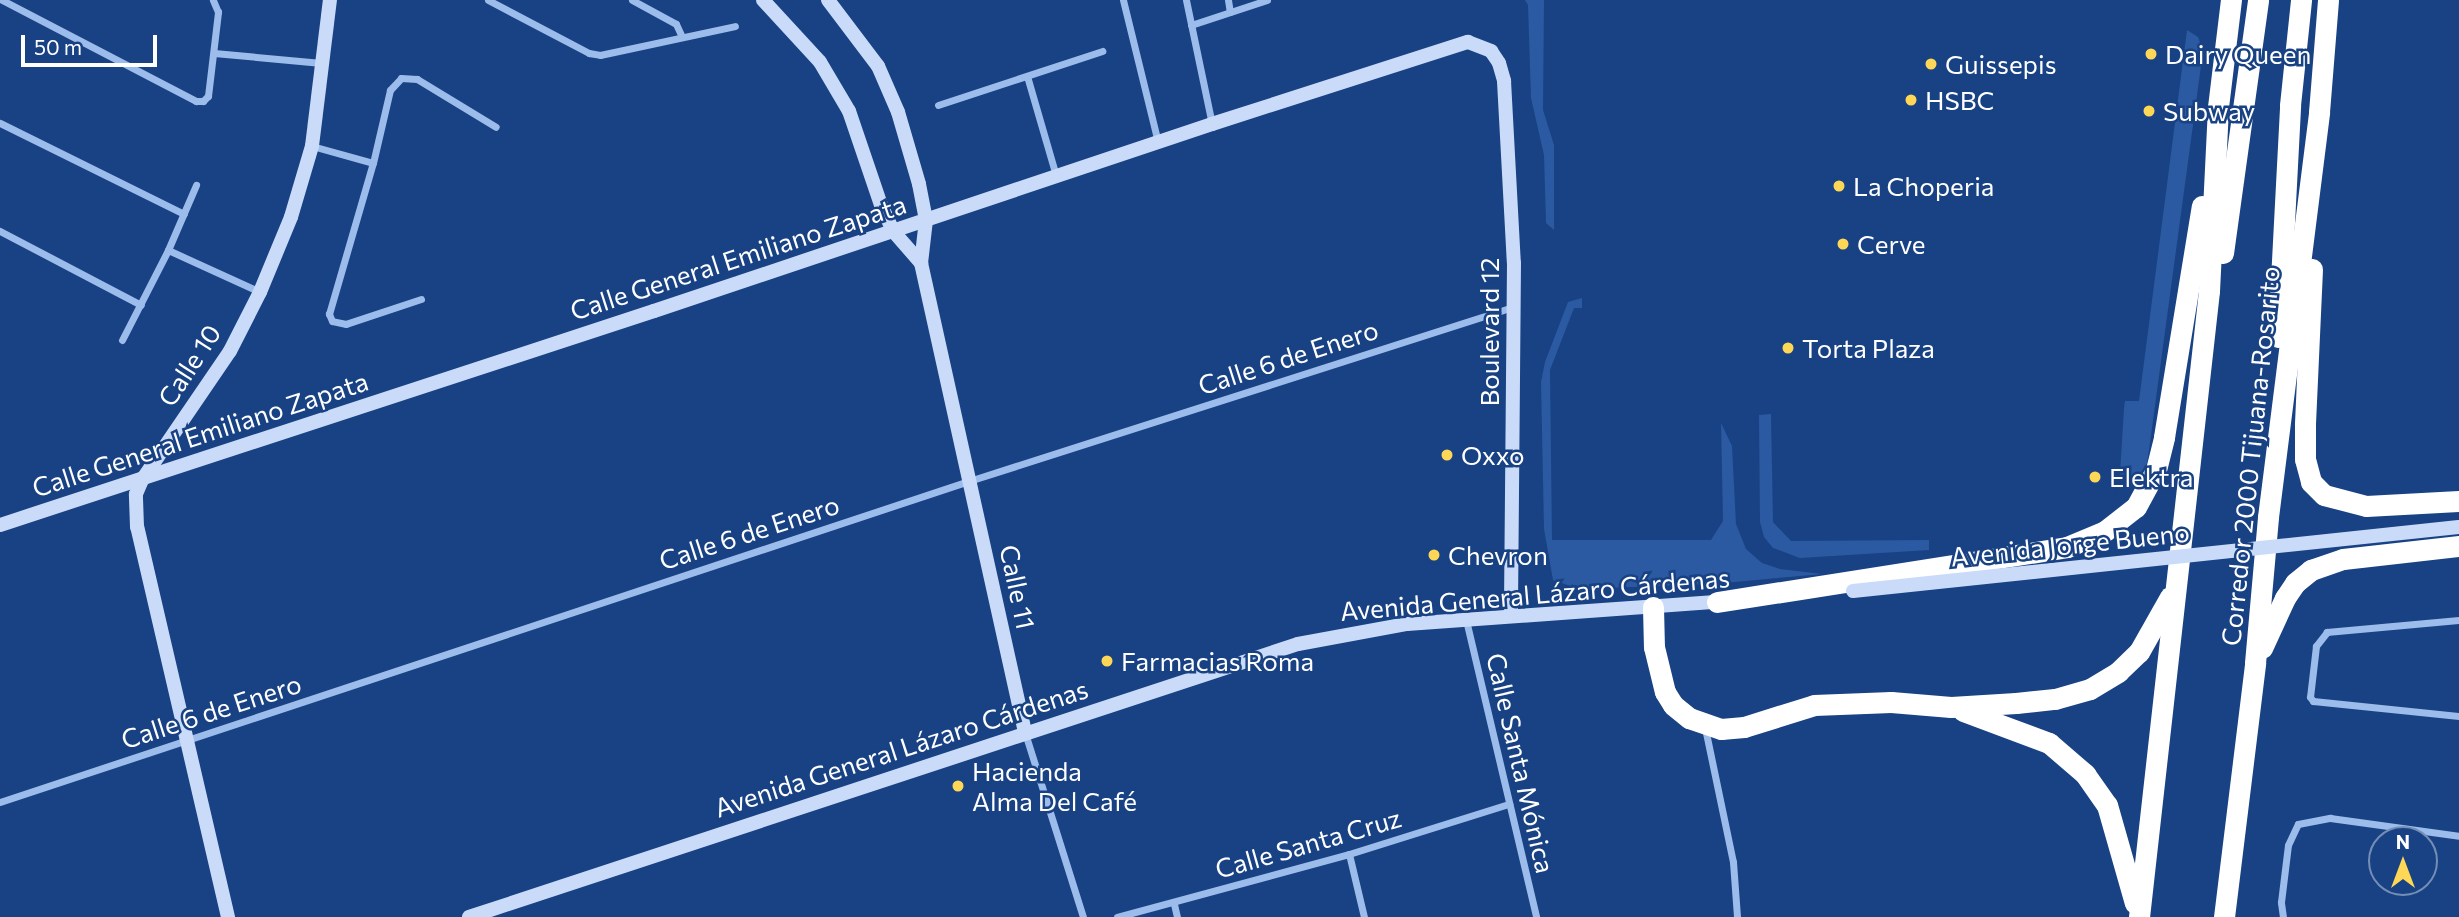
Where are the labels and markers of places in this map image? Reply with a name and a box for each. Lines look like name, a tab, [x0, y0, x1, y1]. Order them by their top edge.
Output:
place label: Dairy Queen	[2165, 38, 2311, 70]
marker: Dairy Queen	[2143, 46, 2159, 62]
place label: Guissepis	[1945, 48, 2056, 80]
marker: Guissepis	[1923, 56, 1939, 72]
place label: HSBC	[1925, 84, 1994, 116]
marker: HSBC	[1903, 92, 1919, 108]
place label: Subway	[2163, 95, 2255, 127]
marker: Subway	[2141, 103, 2157, 119]
place label: La Choperia	[1853, 170, 1994, 202]
marker: La Choperia	[1831, 178, 1847, 194]
place label: Cerve	[1857, 228, 1926, 260]
marker: Cerve	[1835, 236, 1851, 252]
place label: Torta Plaza	[1802, 332, 1935, 364]
marker: Torta Plaza	[1780, 340, 1796, 356]
place label: Oxxo	[1461, 439, 1525, 471]
marker: Oxxo	[1439, 447, 1455, 463]
place label: Elektra	[2109, 461, 2193, 493]
marker: Elektra	[2087, 469, 2103, 485]
place label: Chevron	[1448, 539, 1548, 571]
marker: Chevron	[1426, 547, 1442, 563]
place label: Farmacias Roma	[1121, 645, 1314, 677]
marker: Farmacias Roma	[1099, 653, 1115, 669]
place label: Hacienda Alma Del Café	[972, 755, 1137, 816]
marker: Hacienda Alma Del Café	[950, 778, 966, 794]

